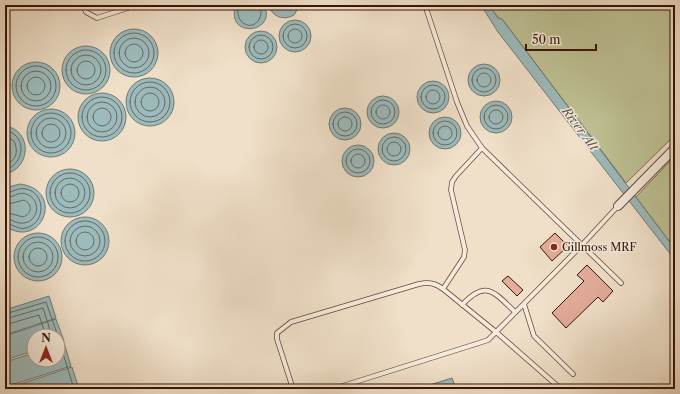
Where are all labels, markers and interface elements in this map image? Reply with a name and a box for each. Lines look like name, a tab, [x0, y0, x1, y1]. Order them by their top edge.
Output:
scale bar	[526, 26, 596, 52]
text: 50 m	[532, 32, 561, 47]
water label: River Alt	[559, 103, 602, 154]
place label: Gillmoss MRF	[562, 240, 637, 254]
marker: Gillmoss MRF	[549, 242, 559, 252]
north arrow	[26, 328, 66, 368]
text: N	[41, 331, 51, 345]

